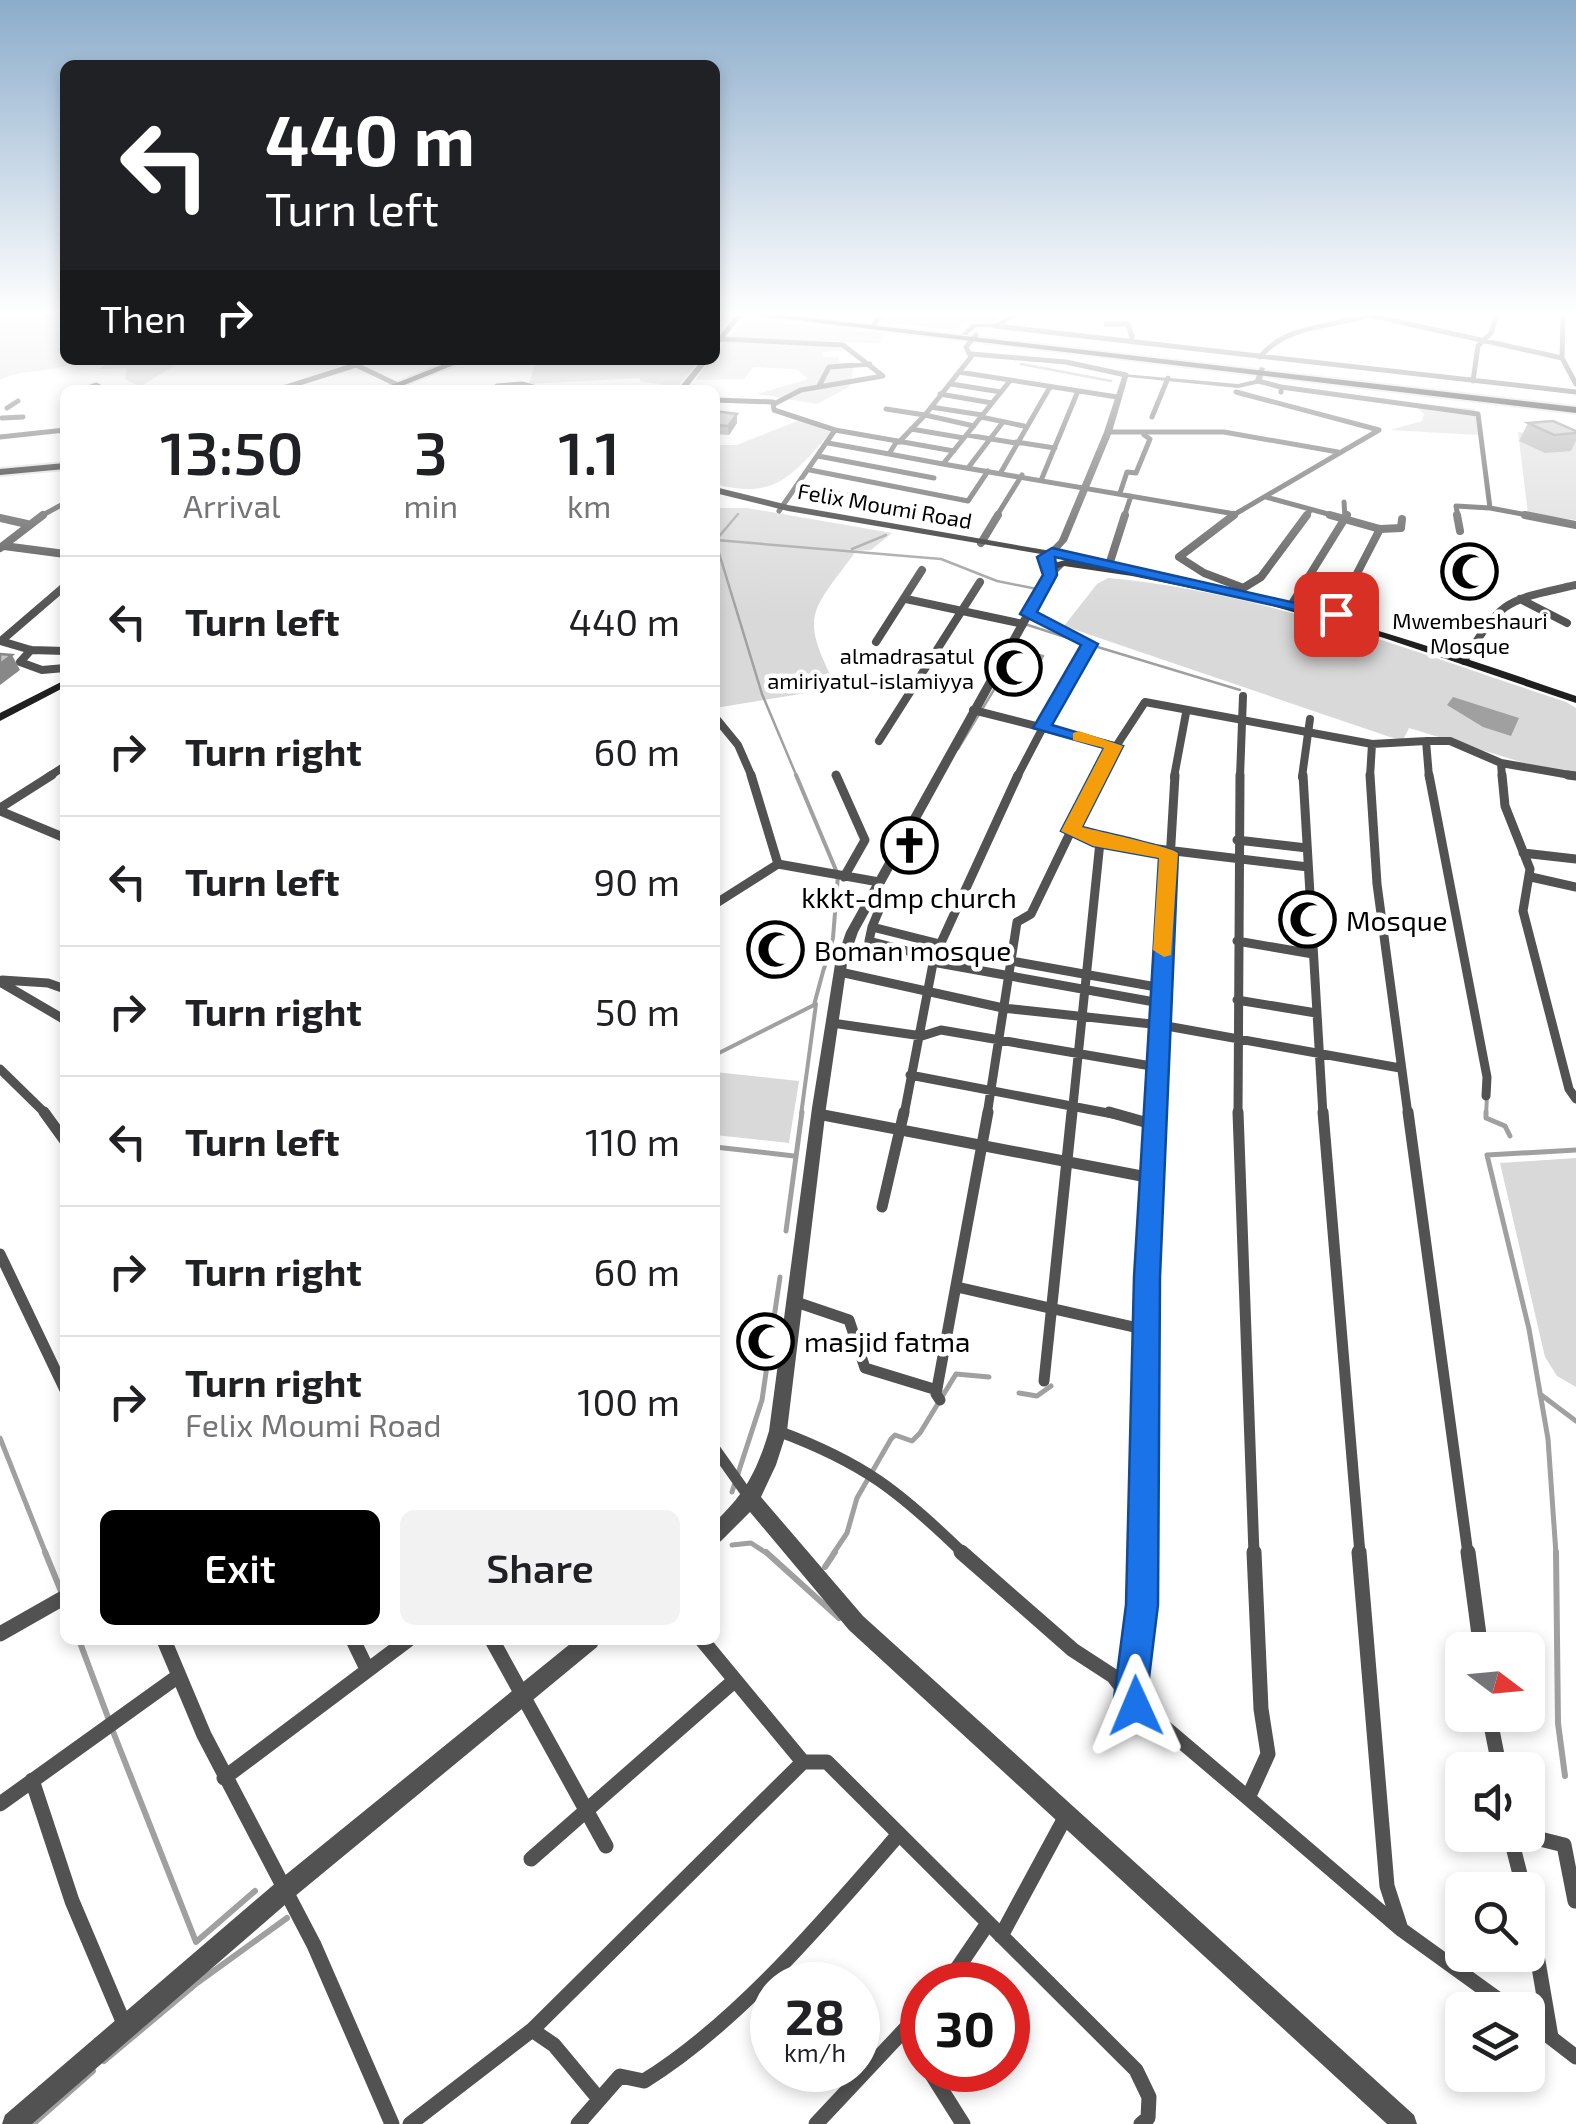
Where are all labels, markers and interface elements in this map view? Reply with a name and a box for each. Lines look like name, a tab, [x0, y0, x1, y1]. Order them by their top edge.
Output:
text: 440 m	[265, 96, 475, 180]
icon: left	[100, 100, 230, 230]
text: Turn left	[265, 181, 439, 235]
icon: right	[207, 290, 262, 345]
text: Then	[100, 295, 187, 341]
text: 13:50	[160, 415, 304, 487]
text: 3	[414, 415, 448, 487]
text: 1.1	[558, 415, 620, 487]
street label: Felix Moumi Road	[796, 477, 974, 533]
text: Arrival	[183, 486, 280, 524]
text: min	[404, 486, 458, 524]
text: km	[567, 486, 611, 524]
mosque icon: Mwembeshauri Mosque	[1440, 542, 1500, 602]
pin	[1294, 572, 1379, 657]
icon: arrive	[1309, 587, 1364, 642]
icon: left	[100, 594, 155, 649]
text: Turn left	[185, 598, 340, 644]
text: 440 m	[569, 598, 680, 644]
place label: Mwembeshauri Mosque	[1392, 607, 1548, 658]
mosque icon: almadrasatul amiriyatul-islamiyya	[983, 638, 1043, 698]
place label: almadrasatul amiriyatul-islamiyya	[767, 642, 974, 693]
icon: right	[100, 724, 155, 779]
text: Turn right	[185, 728, 362, 774]
text: 60 m	[594, 728, 680, 774]
church icon: kkkt-dmp church	[879, 816, 939, 876]
icon: left	[100, 854, 155, 909]
text: Turn left	[185, 858, 340, 904]
text: 90 m	[594, 858, 680, 904]
place label: kkkt-dmp church	[801, 880, 1017, 914]
mosque icon: Mosque	[1277, 890, 1337, 950]
place label: Mosque	[1346, 903, 1448, 937]
mosque icon: Boman mosque	[745, 920, 805, 980]
place label: Boman mosque	[814, 933, 1011, 967]
icon: right	[100, 984, 155, 1039]
text: Turn right	[185, 988, 362, 1034]
text: 50 m	[595, 988, 680, 1034]
icon: left	[100, 1114, 155, 1169]
text: Turn left	[185, 1118, 340, 1164]
text: 110 m	[585, 1118, 680, 1164]
icon: right	[100, 1244, 155, 1299]
text: Turn right	[185, 1248, 362, 1294]
text: 60 m	[594, 1248, 680, 1294]
mosque icon: masjid fatma	[735, 1311, 795, 1371]
place label: masjid fatma	[804, 1324, 971, 1358]
text: Turn right	[185, 1359, 362, 1405]
icon: right	[100, 1374, 155, 1429]
text: 100 m	[577, 1378, 680, 1424]
text: Felix Moumi Road	[185, 1405, 442, 1443]
button: Exit	[100, 1510, 380, 1625]
button: Share	[400, 1510, 680, 1625]
north arrow	[1445, 1632, 1545, 1732]
map controls	[1445, 1632, 1545, 2092]
position arrow	[1084, 1654, 1188, 1758]
button: sound	[1445, 1752, 1545, 1852]
button: search	[1445, 1872, 1545, 1972]
speed limit sign: 30	[900, 1962, 1030, 2092]
text: 28	[785, 1985, 845, 2045]
button: layers	[1445, 1992, 1545, 2092]
text: km/h	[784, 2037, 846, 2067]

